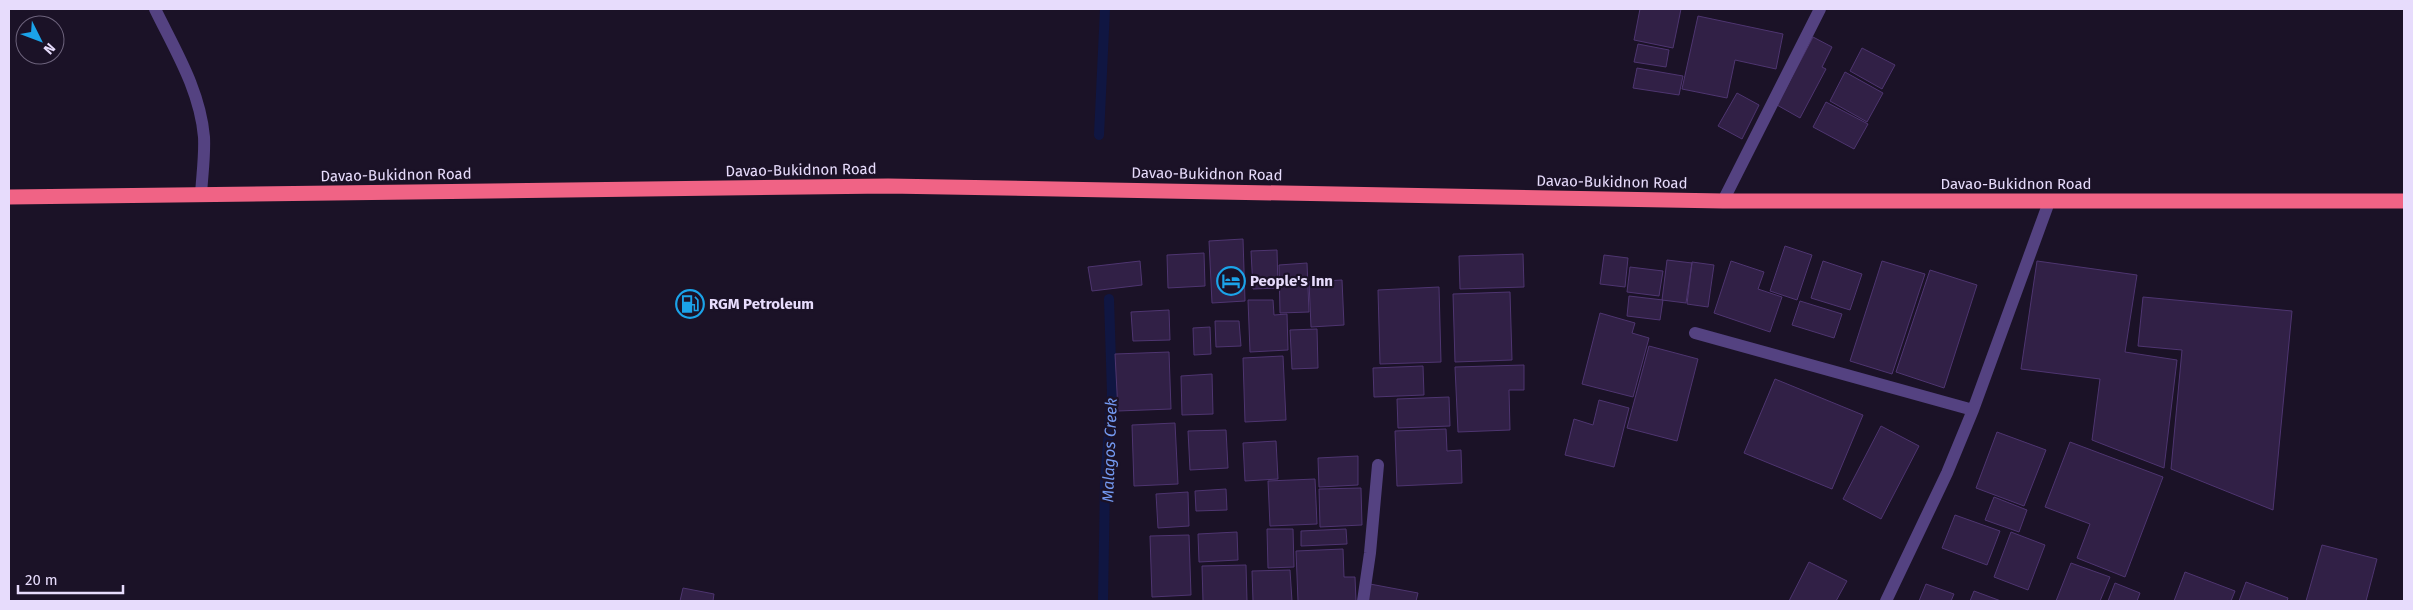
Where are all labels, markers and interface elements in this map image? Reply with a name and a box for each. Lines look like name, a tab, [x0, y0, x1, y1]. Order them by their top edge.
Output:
north arrow	[15, 15, 65, 65]
text: N	[40, 39, 59, 58]
street label: Davao-Bukidnon Road	[725, 160, 877, 180]
street label: Davao-Bukidnon Road	[1131, 164, 1283, 184]
street label: Davao-Bukidnon Road	[320, 165, 472, 185]
street label: Davao-Bukidnon Road	[1536, 172, 1688, 192]
street label: Davao-Bukidnon Road	[1940, 175, 2092, 193]
hotel icon: People's Inn	[1216, 266, 1246, 296]
place label: People's Inn	[1250, 272, 1333, 290]
fuel station icon: RGM Petroleum	[675, 289, 705, 319]
place label: RGM Petroleum	[709, 295, 814, 313]
water label: Malagos Creek	[1098, 397, 1121, 503]
scale bar	[18, 562, 122, 594]
text: 20 m	[25, 571, 58, 589]

